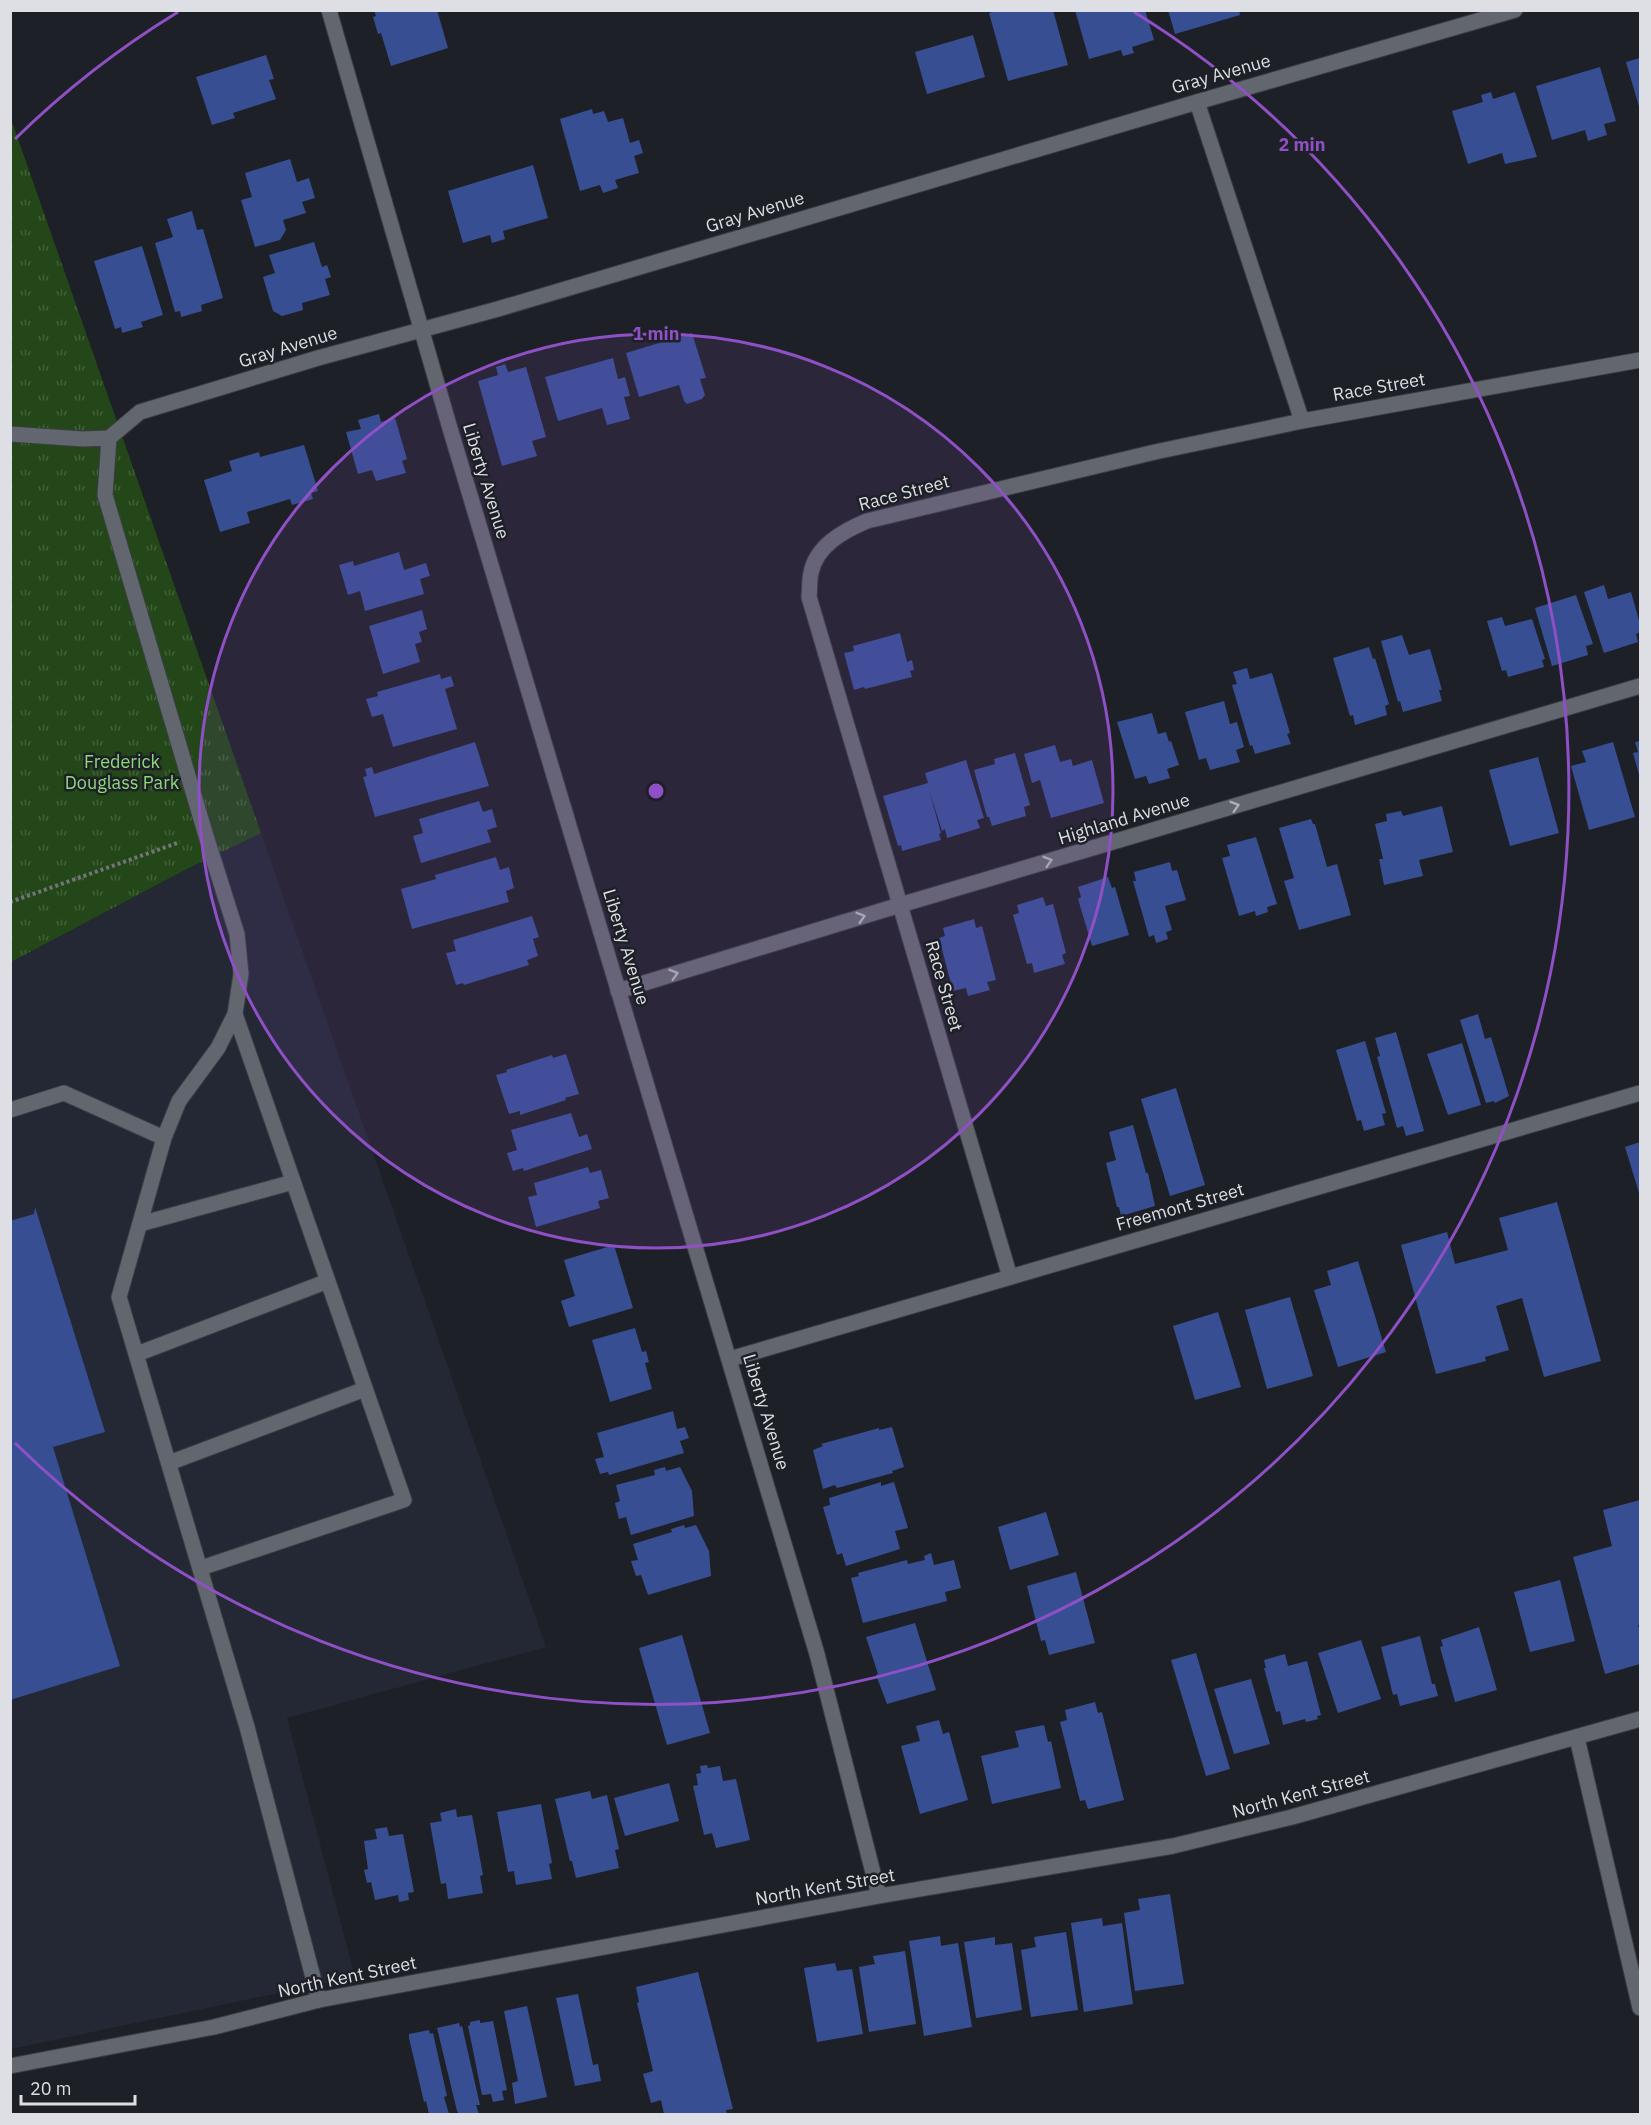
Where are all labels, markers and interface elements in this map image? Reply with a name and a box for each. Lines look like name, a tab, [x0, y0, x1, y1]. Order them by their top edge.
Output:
street label: Gray Avenue	[1169, 48, 1273, 99]
text: 2 min	[1278, 133, 1326, 156]
street label: Gray Avenue	[703, 186, 807, 237]
street label: Gray Avenue	[236, 321, 340, 372]
text: 1 min	[632, 322, 680, 345]
street label: Race Street	[1331, 367, 1427, 406]
street label: Liberty Avenue	[458, 420, 515, 542]
street label: Race Street	[856, 469, 952, 516]
park label: Frederick Douglass Park	[65, 750, 180, 794]
centre of rings	[646, 781, 666, 801]
street label: Highland Avenue	[1055, 788, 1193, 849]
one-way arrow	[1229, 801, 1240, 813]
one-way arrow	[1042, 856, 1053, 868]
street label: Liberty Avenue	[598, 886, 655, 1008]
one-way arrow	[855, 912, 866, 924]
street label: Race Street	[921, 938, 968, 1034]
one-way arrow	[668, 969, 679, 981]
street label: Freemont Street	[1113, 1177, 1246, 1236]
street label: Liberty Avenue	[738, 1351, 795, 1473]
street label: North Kent Street	[1230, 1764, 1372, 1823]
street label: North Kent Street	[753, 1863, 896, 1910]
street label: North Kent Street	[275, 1951, 418, 2002]
scale bar	[21, 2068, 135, 2106]
text: 20 m	[30, 2077, 72, 2100]

